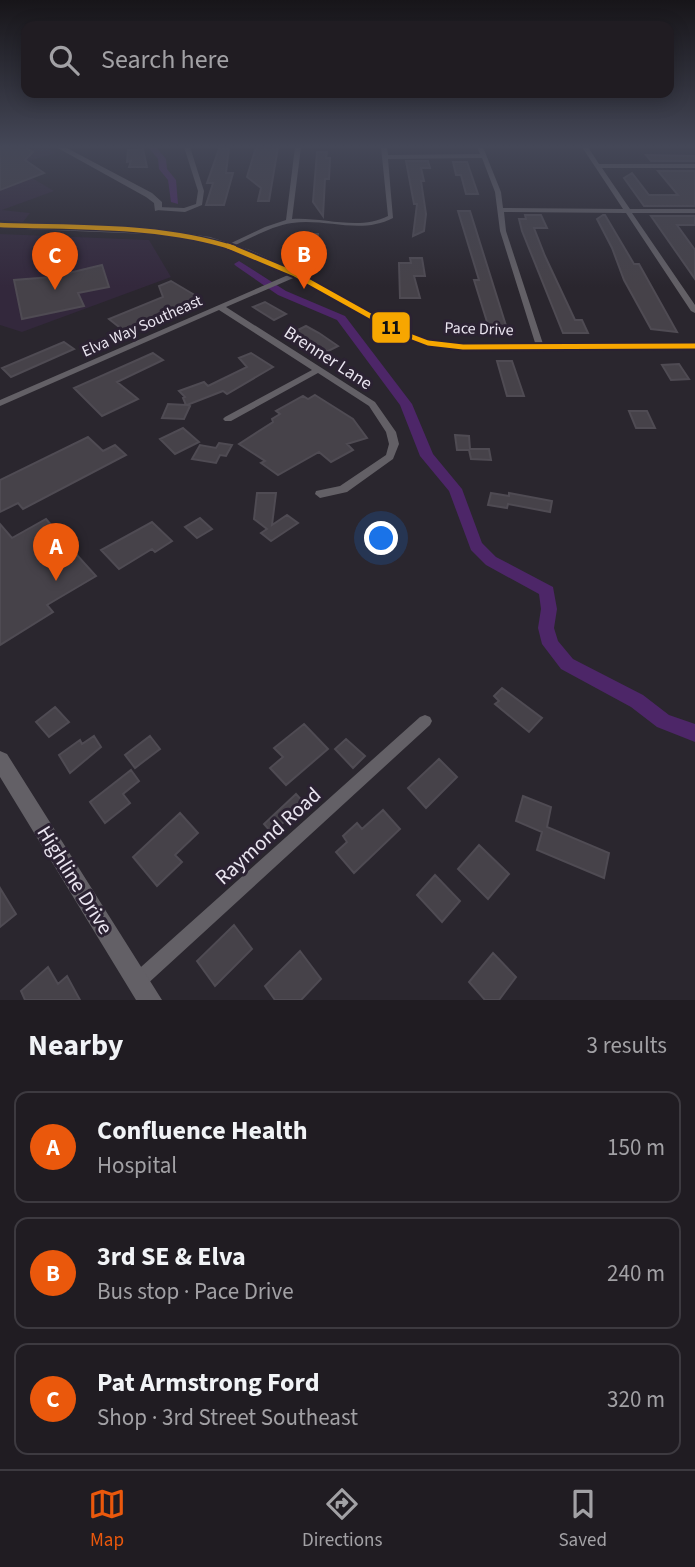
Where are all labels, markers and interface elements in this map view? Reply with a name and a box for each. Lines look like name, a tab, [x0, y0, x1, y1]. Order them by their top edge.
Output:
search box	[21, 21, 674, 98]
icon: search	[45, 41, 83, 79]
text: Search here	[101, 41, 229, 78]
pin: B	[281, 231, 327, 289]
pin: C	[32, 232, 78, 290]
street label: Elva Way Southeast	[78, 289, 206, 362]
line badge: 11	[371, 311, 411, 344]
text: 11	[381, 315, 401, 342]
street label: Pace Drive	[444, 317, 514, 341]
street label: Brenner Lane	[279, 320, 377, 396]
your location	[364, 521, 398, 555]
pin: A	[33, 523, 79, 581]
street label: Raymond Road	[208, 780, 328, 892]
street label: Highline Drive	[30, 820, 120, 940]
text: Nearby	[28, 1024, 123, 1067]
text: 3 results	[587, 1029, 667, 1062]
text: Confluence Health	[97, 1112, 308, 1149]
text: A	[46, 1131, 60, 1164]
text: 150 m	[607, 1131, 665, 1164]
text: Hospital	[97, 1149, 177, 1182]
text: 3rd SE & Elva	[97, 1238, 246, 1275]
text: B	[46, 1257, 60, 1290]
text: 240 m	[607, 1257, 665, 1290]
text: Bus stop · Pace Drive	[97, 1275, 294, 1308]
text: Pat Armstrong Ford	[97, 1364, 320, 1401]
text: C	[46, 1383, 60, 1416]
text: 320 m	[607, 1383, 665, 1416]
text: Shop · 3rd Street Southeast	[97, 1401, 358, 1434]
tab: Map	[88, 1485, 126, 1554]
tab: Directions	[302, 1485, 382, 1554]
tab: Saved	[558, 1485, 607, 1554]

